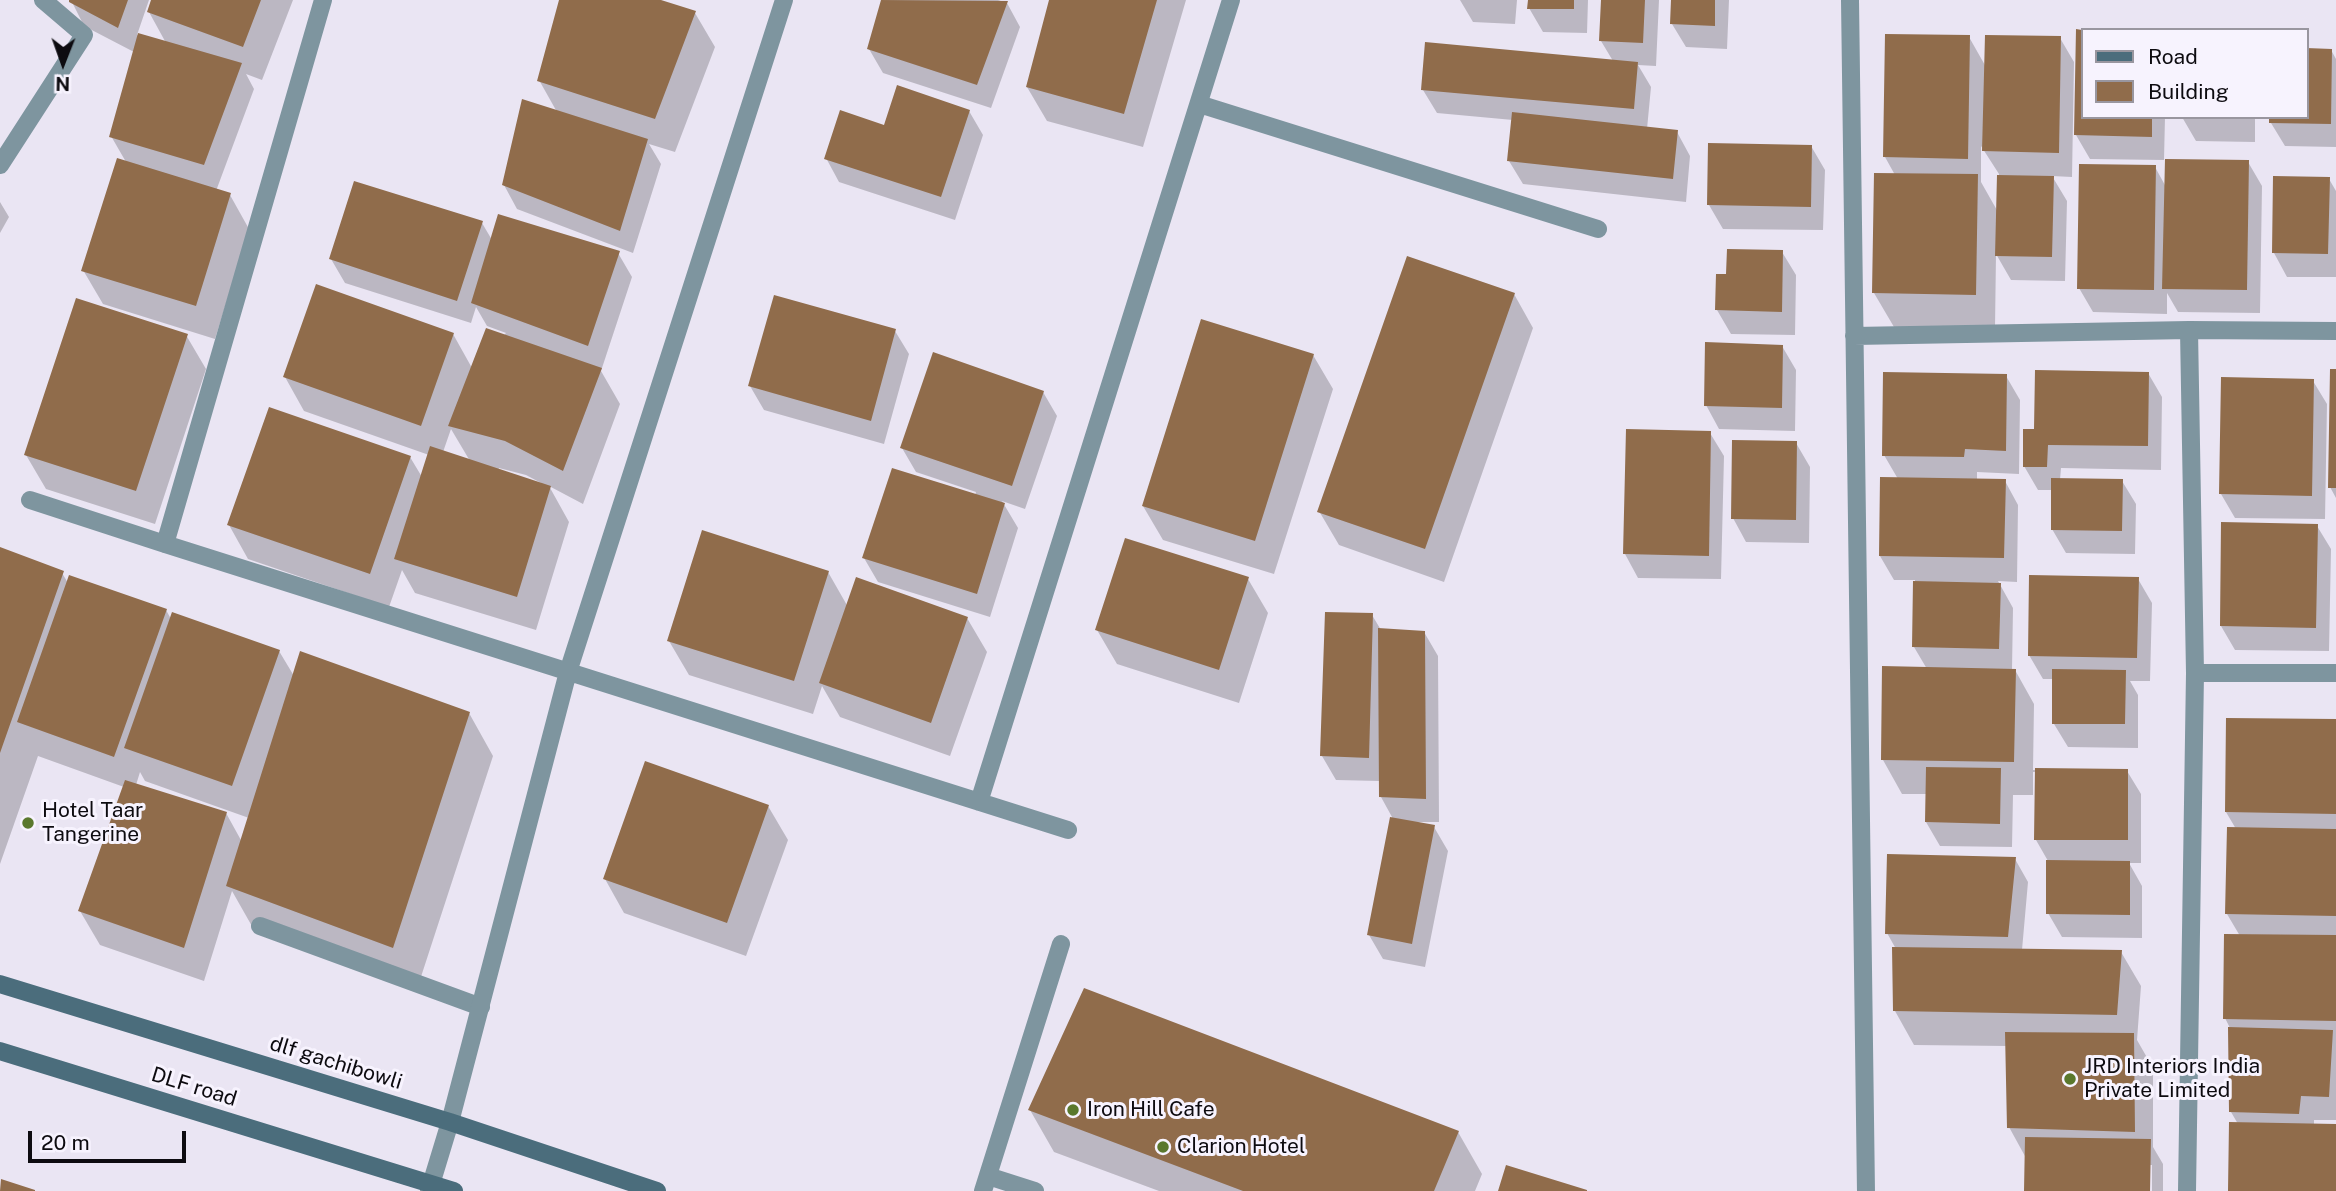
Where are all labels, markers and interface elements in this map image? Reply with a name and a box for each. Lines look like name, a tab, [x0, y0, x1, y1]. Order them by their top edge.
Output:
north arrow	[28, 28, 98, 98]
legend	[2080, 28, 2308, 119]
text: Road	[2148, 44, 2198, 69]
text: N	[55, 73, 70, 95]
text: Building	[2148, 79, 2229, 104]
place label: Hotel Taar Tangerine	[42, 798, 143, 848]
marker: Hotel Taar Tangerine	[20, 815, 36, 831]
street label: dlf gachibowli	[267, 1031, 405, 1095]
place label: JRD Interiors India Private Limited	[2084, 1054, 2260, 1104]
street label: DLF road	[148, 1062, 240, 1112]
marker: JRD Interiors India Private Limited	[2062, 1071, 2078, 1087]
place label: Iron Hill Cafe	[1087, 1097, 1215, 1123]
marker: Iron Hill Cafe	[1065, 1102, 1081, 1118]
scale bar	[32, 1118, 189, 1162]
text: 20 m	[41, 1130, 90, 1155]
place label: Clarion Hotel	[1177, 1134, 1305, 1160]
marker: Clarion Hotel	[1155, 1139, 1171, 1155]

